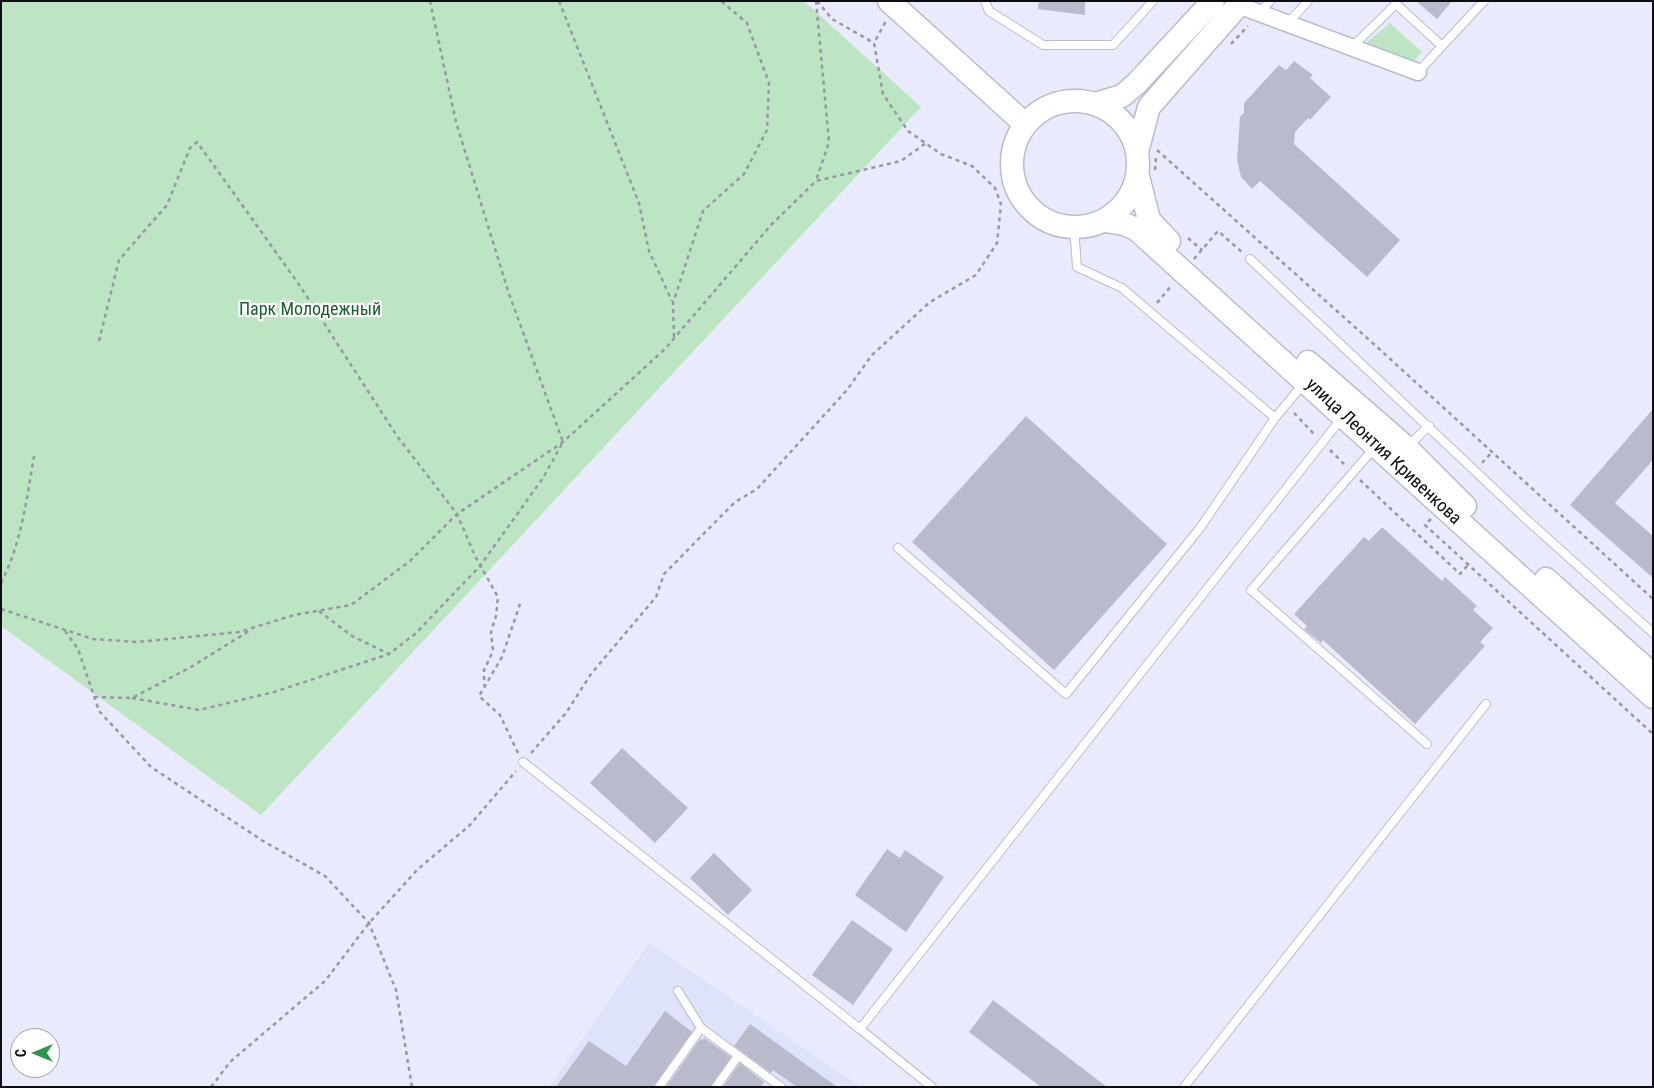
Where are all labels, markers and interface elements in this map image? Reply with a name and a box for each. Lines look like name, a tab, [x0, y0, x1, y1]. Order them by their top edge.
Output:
park label: Парк Молодежный	[239, 299, 381, 321]
street label: улица Леонтия Кривенкова	[1301, 374, 1465, 530]
north arrow	[10, 1028, 60, 1078]
text: С	[13, 1049, 29, 1057]

